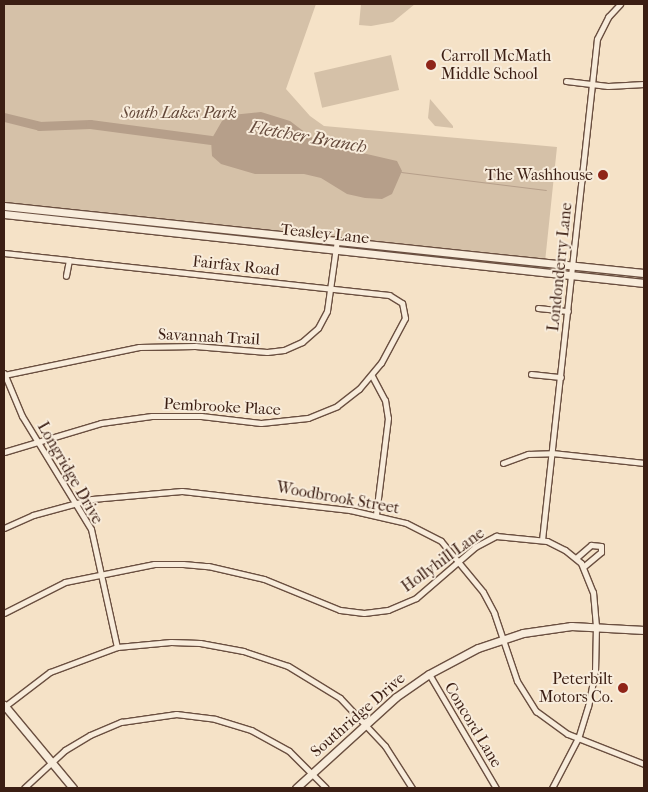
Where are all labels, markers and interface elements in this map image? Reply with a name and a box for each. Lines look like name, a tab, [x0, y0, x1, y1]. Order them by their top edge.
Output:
place label: Carroll McMath Middle School	[441, 46, 551, 84]
marker: Carroll McMath Middle School	[425, 59, 437, 71]
park label: South Lakes Park	[121, 103, 237, 123]
water label: Fletcher Branch	[248, 117, 368, 159]
place label: The Washhouse	[485, 165, 593, 185]
marker: The Washhouse	[597, 169, 609, 181]
street label: Londonderry Lane	[544, 202, 576, 332]
street label: Teasley Lane	[280, 220, 370, 248]
street label: Fairfax Road	[191, 252, 281, 280]
street label: Savannah Trail	[158, 325, 260, 349]
street label: Pembrooke Place	[163, 394, 281, 420]
street label: Longridge Drive	[33, 418, 107, 528]
street label: Woodbrook Street	[275, 478, 401, 518]
street label: Hollyhill Lane	[398, 524, 488, 596]
street label: Southridge Drive	[307, 669, 409, 761]
place label: Peterbilt Motors Co.	[539, 669, 613, 707]
street label: Concord Lane	[440, 679, 506, 771]
marker: Peterbilt Motors Co.	[617, 682, 629, 694]

